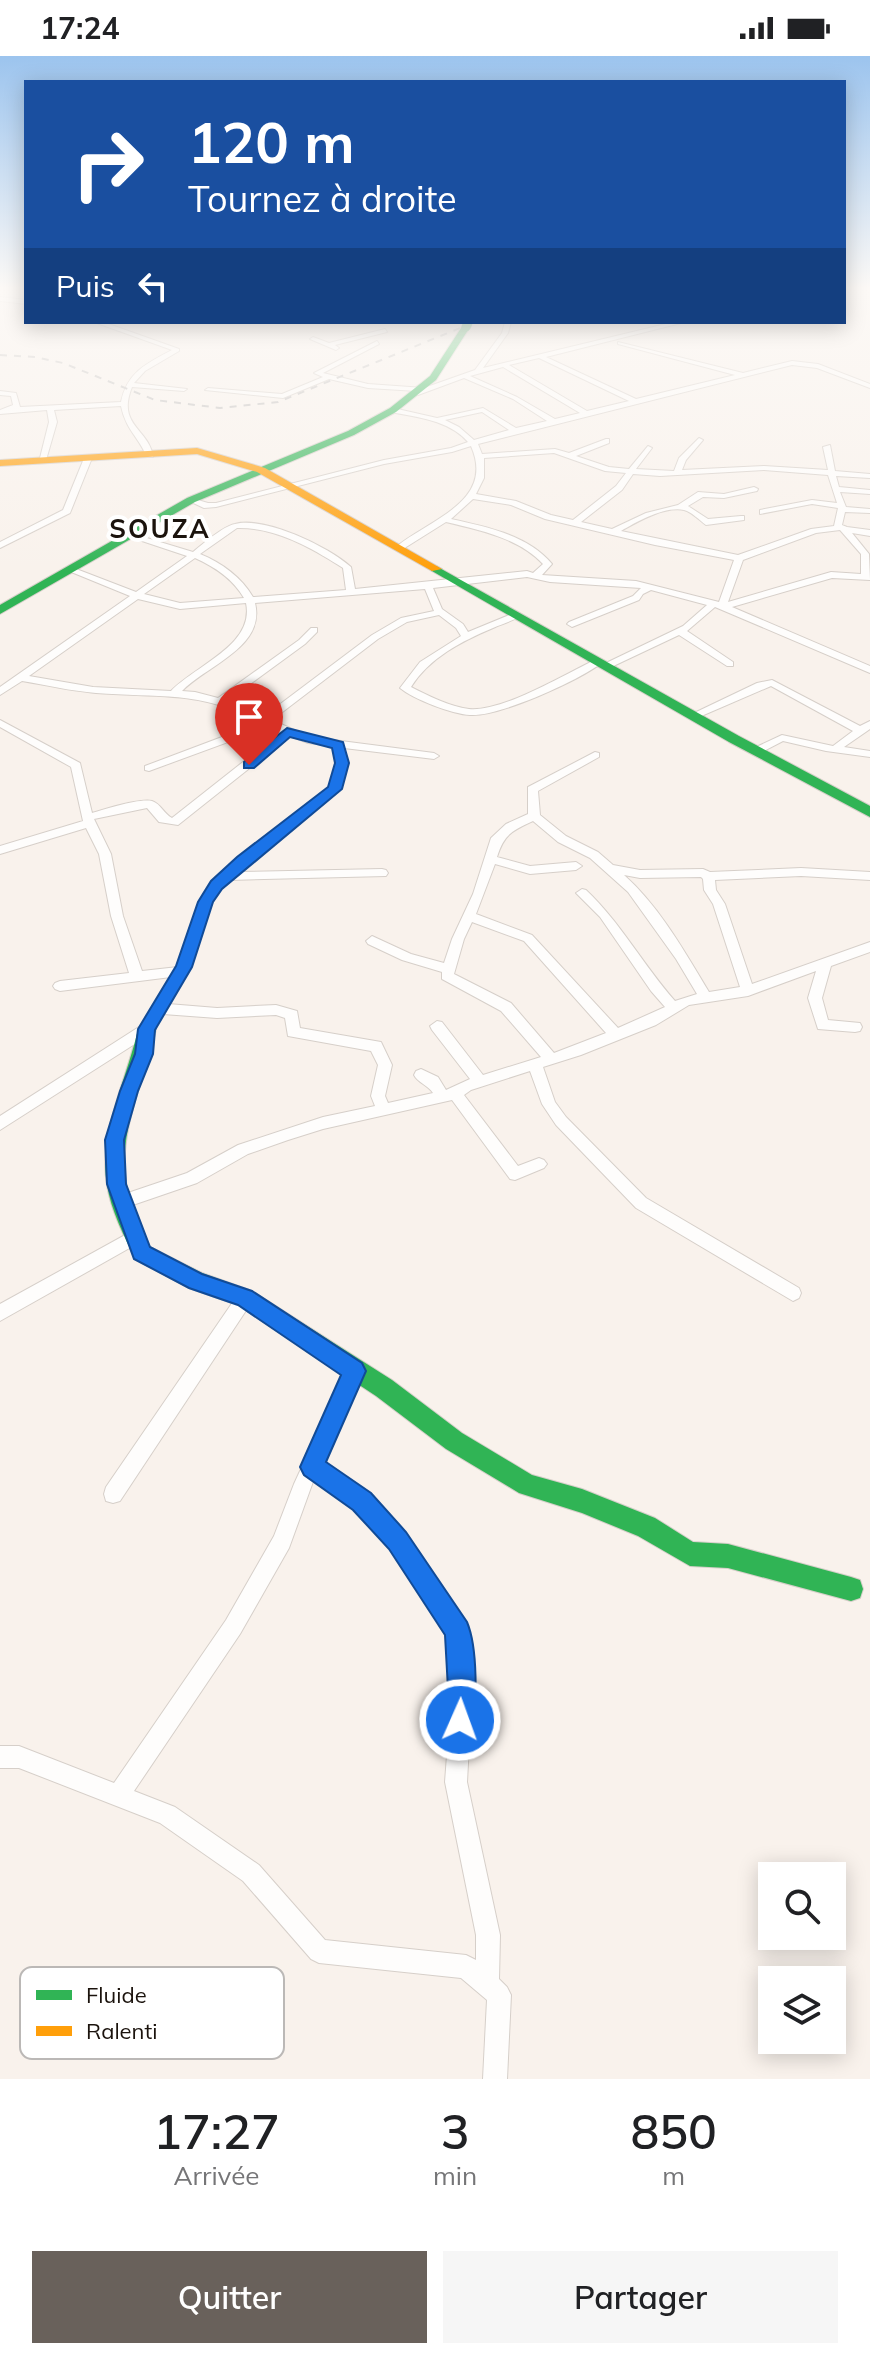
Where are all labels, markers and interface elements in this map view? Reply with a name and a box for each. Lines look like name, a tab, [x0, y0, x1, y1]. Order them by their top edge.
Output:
text: 17:24	[40, 9, 119, 47]
text: 120 m	[188, 107, 355, 177]
icon: right	[56, 112, 160, 216]
text: Tournez à droite	[188, 176, 457, 221]
icon: left	[131, 264, 175, 308]
text: Puis	[56, 267, 115, 305]
district label: SOUZA	[109, 512, 211, 545]
pin	[215, 683, 283, 765]
icon: arrive	[227, 695, 271, 739]
position arrow	[418, 1678, 502, 1762]
map controls	[758, 1862, 846, 2054]
button: search	[758, 1862, 846, 1950]
button: layers	[758, 1966, 846, 2054]
legend	[20, 1967, 284, 2059]
text: Fluide	[86, 1981, 147, 2009]
text: Ralenti	[86, 2017, 157, 2045]
text: 17:27	[153, 2101, 280, 2161]
text: 3	[441, 2101, 469, 2161]
text: 850	[630, 2101, 717, 2161]
text: Arrivée	[173, 2159, 260, 2192]
text: min	[433, 2159, 477, 2192]
text: m	[662, 2159, 685, 2192]
button: Quitter	[32, 2251, 427, 2343]
button: Partager	[443, 2251, 838, 2343]

